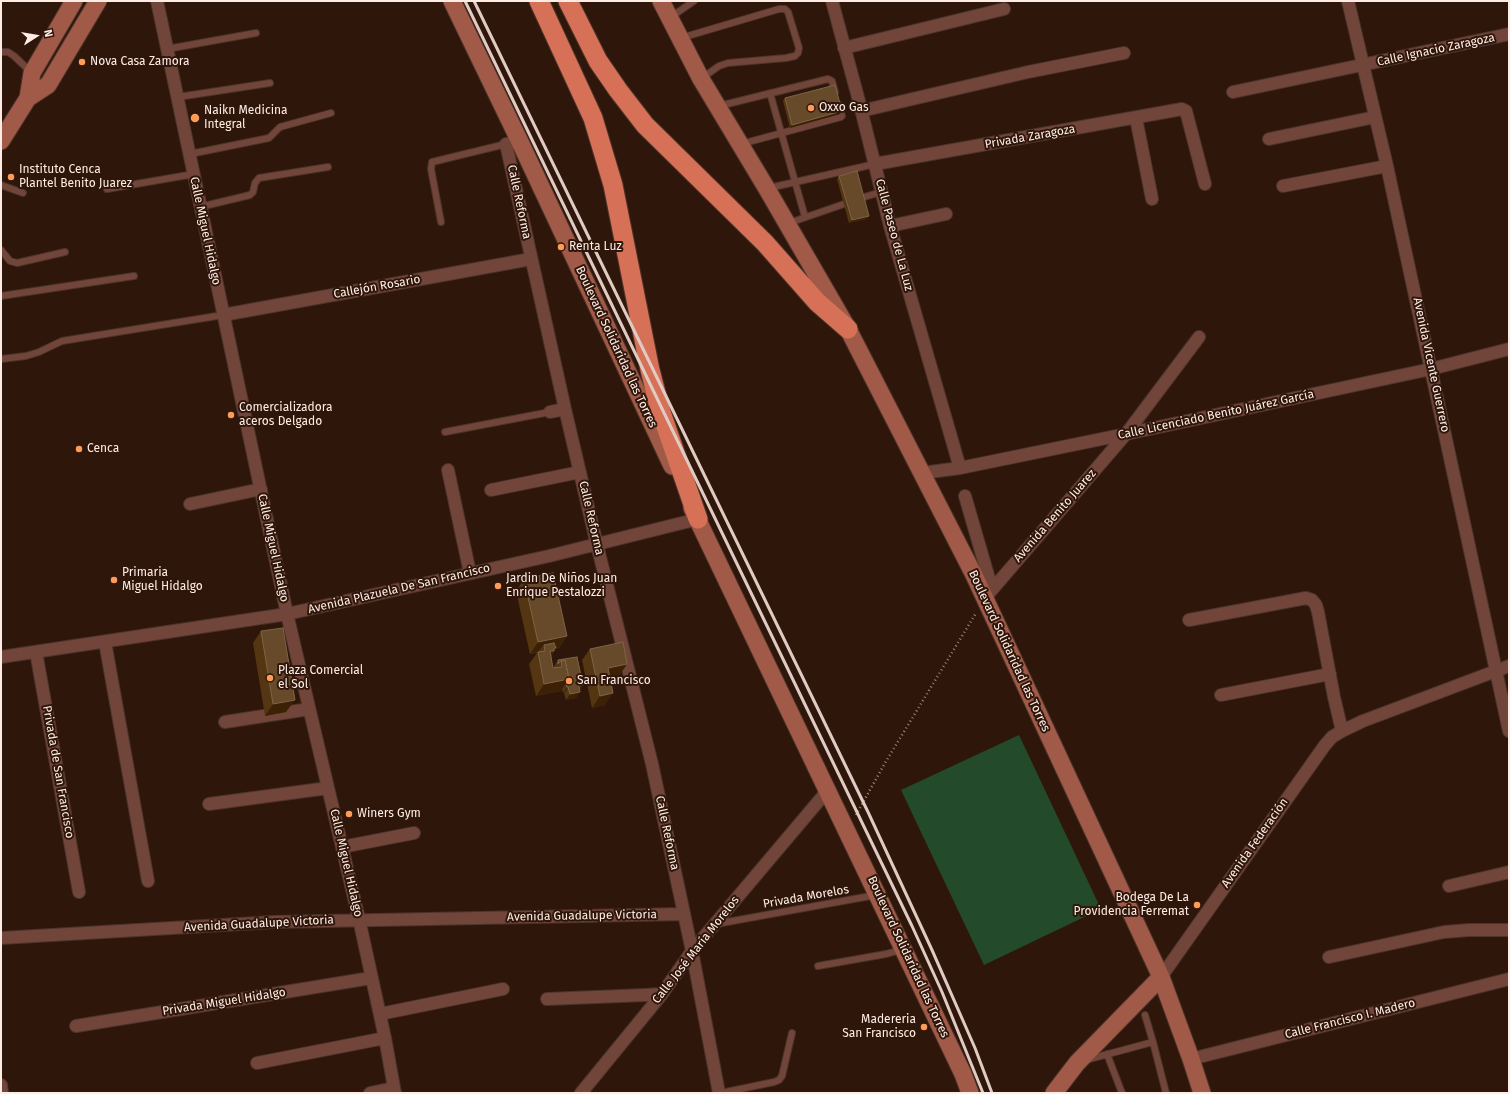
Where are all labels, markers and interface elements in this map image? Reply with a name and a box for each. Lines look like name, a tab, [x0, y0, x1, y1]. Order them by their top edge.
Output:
north arrow	[16, 16, 56, 56]
text: N	[41, 28, 55, 38]
street label: Calle Ignacio Zaragoza	[1376, 30, 1496, 70]
place label: Nova Casa Zamora	[90, 55, 189, 69]
marker: Nova Casa Zamora	[77, 57, 87, 67]
place label: Oxxo Gas	[819, 101, 868, 115]
marker: Oxxo Gas	[806, 103, 816, 113]
place label: Naikn Medicina Integral	[204, 104, 288, 132]
marker: Naikn Medicina Integral	[189, 112, 201, 124]
street label: Privada Zaragoza	[984, 122, 1076, 152]
place label: Instituto Cenca Plantel Benito Juarez	[19, 163, 132, 191]
street label: Calle Reforma	[504, 163, 534, 241]
marker: Instituto Cenca Plantel Benito Juarez	[6, 172, 16, 182]
street label: Calle Miguel Hidalgo	[186, 175, 224, 287]
street label: Calle Paseo de La Luz	[872, 177, 916, 293]
place label: Renta Luz	[569, 240, 622, 254]
marker: Renta Luz	[556, 242, 566, 252]
street label: Boulevard Solidaridad las Torres	[572, 264, 660, 430]
street label: Callejón Rosario	[332, 272, 422, 302]
street label: Avenida Vicente Guerrero	[1410, 296, 1452, 434]
street label: Calle Licenciado Benito Juárez García	[1117, 387, 1315, 443]
place label: Comercializadora aceros Delgado	[239, 401, 333, 429]
marker: Comercializadora aceros Delgado	[226, 410, 236, 420]
place label: Cenca	[87, 442, 119, 456]
marker: Cenca	[74, 444, 84, 454]
street label: Avenida Benito Juarez	[1011, 467, 1099, 565]
street label: Calle Reforma	[575, 480, 607, 556]
street label: Calle Miguel Hidalgo	[254, 492, 292, 604]
street label: Avenida Plazuela De San Francisco	[307, 561, 491, 617]
place label: Primaria Miguel Hidalgo	[122, 566, 203, 594]
street label: Boulevard Solidaridad las Torres	[965, 568, 1053, 734]
place label: Jardin De Niños Juan Enrique Pestalozzi	[506, 572, 617, 600]
marker: Primaria Miguel Hidalgo	[109, 575, 119, 585]
marker: Jardin De Niños Juan Enrique Pestalozzi	[493, 581, 503, 591]
place label: Plaza Comercial el Sol	[278, 664, 363, 692]
marker: Plaza Comercial el Sol	[265, 673, 275, 683]
place label: San Francisco	[577, 674, 651, 688]
marker: San Francisco	[564, 676, 574, 686]
street label: Privada de San Francisco	[39, 705, 77, 839]
street label: Calle Reforma	[652, 794, 682, 872]
street label: Avenida Federación	[1219, 795, 1291, 891]
place label: Winers Gym	[357, 807, 421, 821]
street label: Calle Miguel Hidalgo	[327, 808, 365, 918]
marker: Winers Gym	[344, 809, 354, 819]
street label: Boulevard Solidaridad las Torres	[864, 874, 952, 1040]
street label: Privada Morelos	[762, 882, 850, 912]
place label: Bodega De La Providencia Ferremat	[1074, 891, 1189, 919]
street label: Calle José María Morelos	[650, 893, 742, 1007]
marker: Bodega De La Providencia Ferremat	[1192, 900, 1202, 910]
street label: Avenida Guadalupe Victoria	[507, 907, 657, 925]
street label: Avenida Guadalupe Victoria	[184, 913, 334, 935]
street label: Privada Miguel Hidalgo	[161, 985, 287, 1019]
street label: Calle Francisco I. Madero	[1283, 996, 1417, 1042]
place label: Madereria San Francisco	[842, 1013, 916, 1041]
marker: Madereria San Francisco	[919, 1022, 929, 1032]

